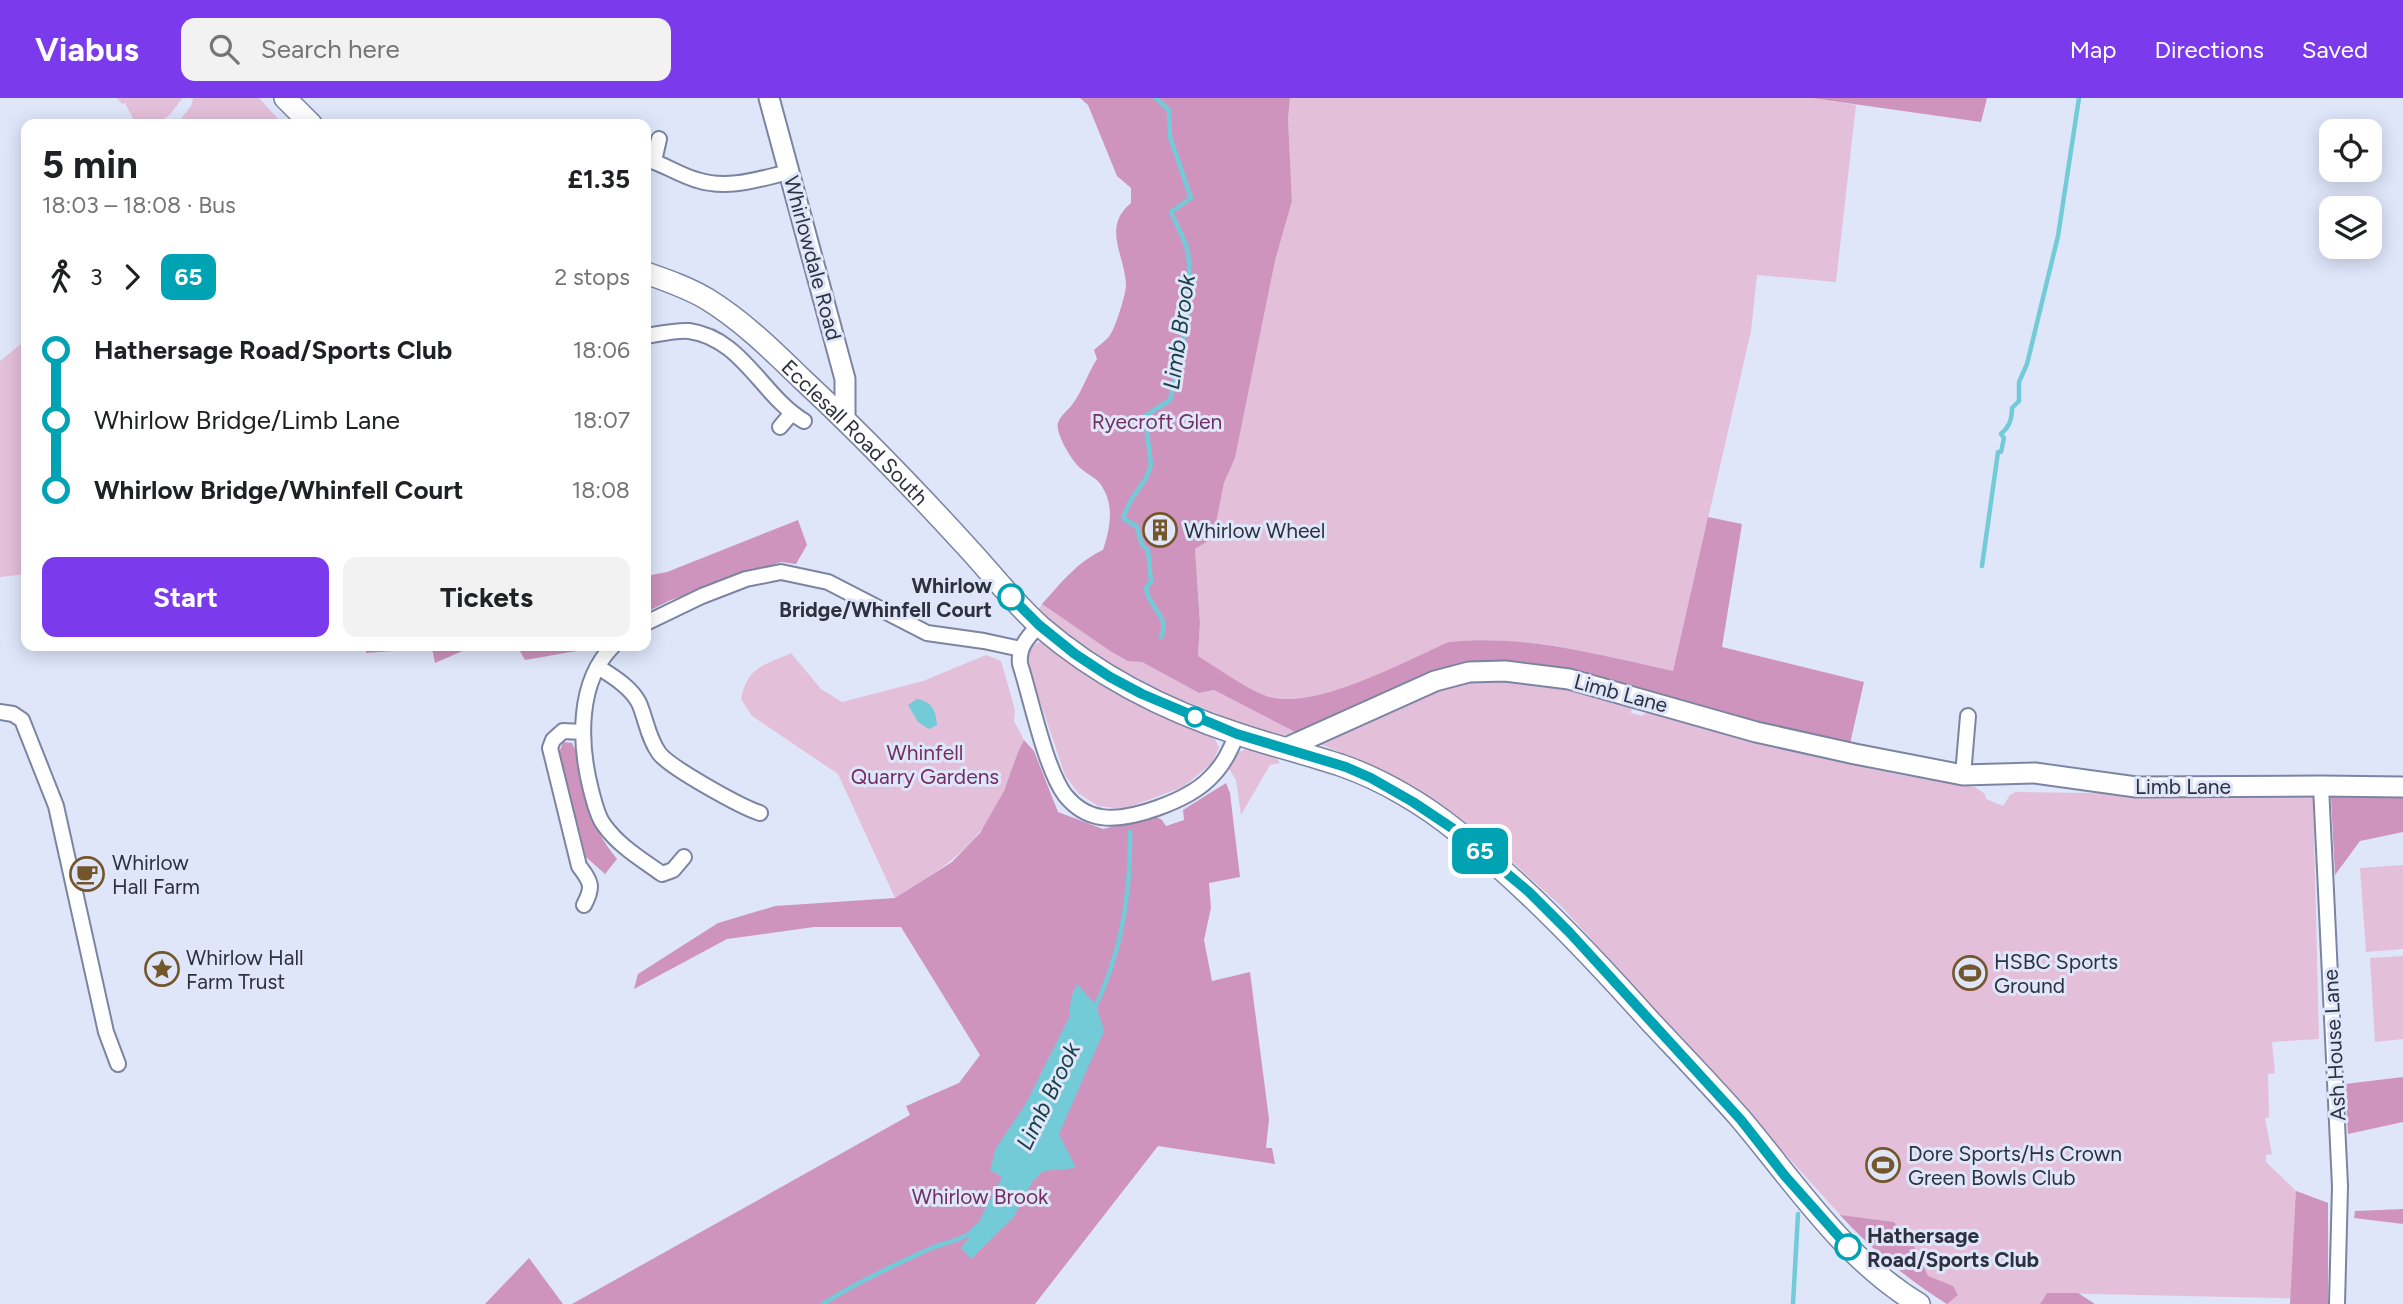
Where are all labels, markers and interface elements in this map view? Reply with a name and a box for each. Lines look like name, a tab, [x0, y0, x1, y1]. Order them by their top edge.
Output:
search box	[181, 18, 671, 81]
text: Viabus	[35, 30, 139, 69]
icon: search	[205, 30, 243, 68]
text: Search here	[261, 33, 400, 65]
text: Map	[2070, 35, 2116, 64]
text: Directions	[2154, 35, 2264, 64]
text: Saved	[2302, 35, 2368, 64]
map controls	[2319, 119, 2382, 259]
button: locate	[2319, 119, 2382, 182]
text: 5 min	[42, 142, 138, 188]
text: £1.35	[568, 163, 630, 195]
street label: Whirlowdale Road	[779, 173, 847, 343]
text: 18:03 – 18:08 · Bus	[42, 191, 236, 219]
button: layers	[2319, 196, 2382, 259]
icon: walk	[42, 258, 80, 296]
icon: forward	[113, 258, 151, 296]
text: 65	[175, 262, 202, 291]
text: 3	[90, 263, 103, 291]
text: 2 stops	[554, 263, 630, 291]
water label: Limb Brook	[1157, 272, 1201, 391]
text: Hathersage Road/Sports Club	[94, 334, 452, 366]
text: 18:06	[573, 336, 630, 364]
street label: Ecclesall Road South	[777, 354, 934, 510]
text: Whirlow Bridge/Limb Lane	[94, 404, 400, 436]
text: 18:07	[573, 406, 630, 434]
park label: Ryecroft Glen	[1092, 409, 1222, 434]
text: Whirlow Bridge/Whinfell Court	[94, 474, 464, 506]
text: 18:08	[572, 476, 630, 504]
building icon: Whirlow Wheel	[1141, 511, 1179, 549]
place label: Whirlow Wheel	[1184, 518, 1325, 543]
button: Start	[42, 557, 329, 637]
button: Tickets	[343, 557, 630, 637]
place label: Whirlow Bridge/Whinfell Court	[779, 573, 992, 622]
marker: Whirlow Bridge/Whinfell Court	[998, 584, 1024, 610]
street label: Limb Lane	[1571, 669, 1671, 717]
unlabelled marker	[1185, 707, 1205, 727]
park label: Whinfell Quarry Gardens	[851, 740, 999, 789]
street label: Limb Lane	[2135, 774, 2231, 799]
line badge: 65	[1448, 828, 1512, 874]
text: 65	[1466, 836, 1494, 865]
place label: Whirlow Hall Farm	[112, 850, 200, 899]
cafe icon: Whirlow Hall Farm	[68, 855, 106, 893]
place label: Whirlow Hall Farm Trust	[186, 945, 304, 994]
place label: HSBC Sports Ground	[1994, 949, 2118, 998]
place icon: Whirlow Hall Farm Trust	[143, 950, 181, 988]
sports icon: HSBC Sports Ground	[1951, 954, 1989, 992]
street label: Ash House Lane	[2318, 969, 2350, 1121]
water label: Limb Brook	[1010, 1037, 1086, 1154]
place label: Dore Sports/Hs Crown Green Bowls Club	[1908, 1141, 2122, 1190]
sports icon: Dore Sports/Hs Crown Green Bowls Club	[1864, 1146, 1902, 1184]
park label: Whirlow Brook	[912, 1184, 1049, 1209]
place label: Hathersage Road/Sports Club	[1867, 1223, 2039, 1272]
marker: Hathersage Road/Sports Club	[1835, 1234, 1861, 1260]

